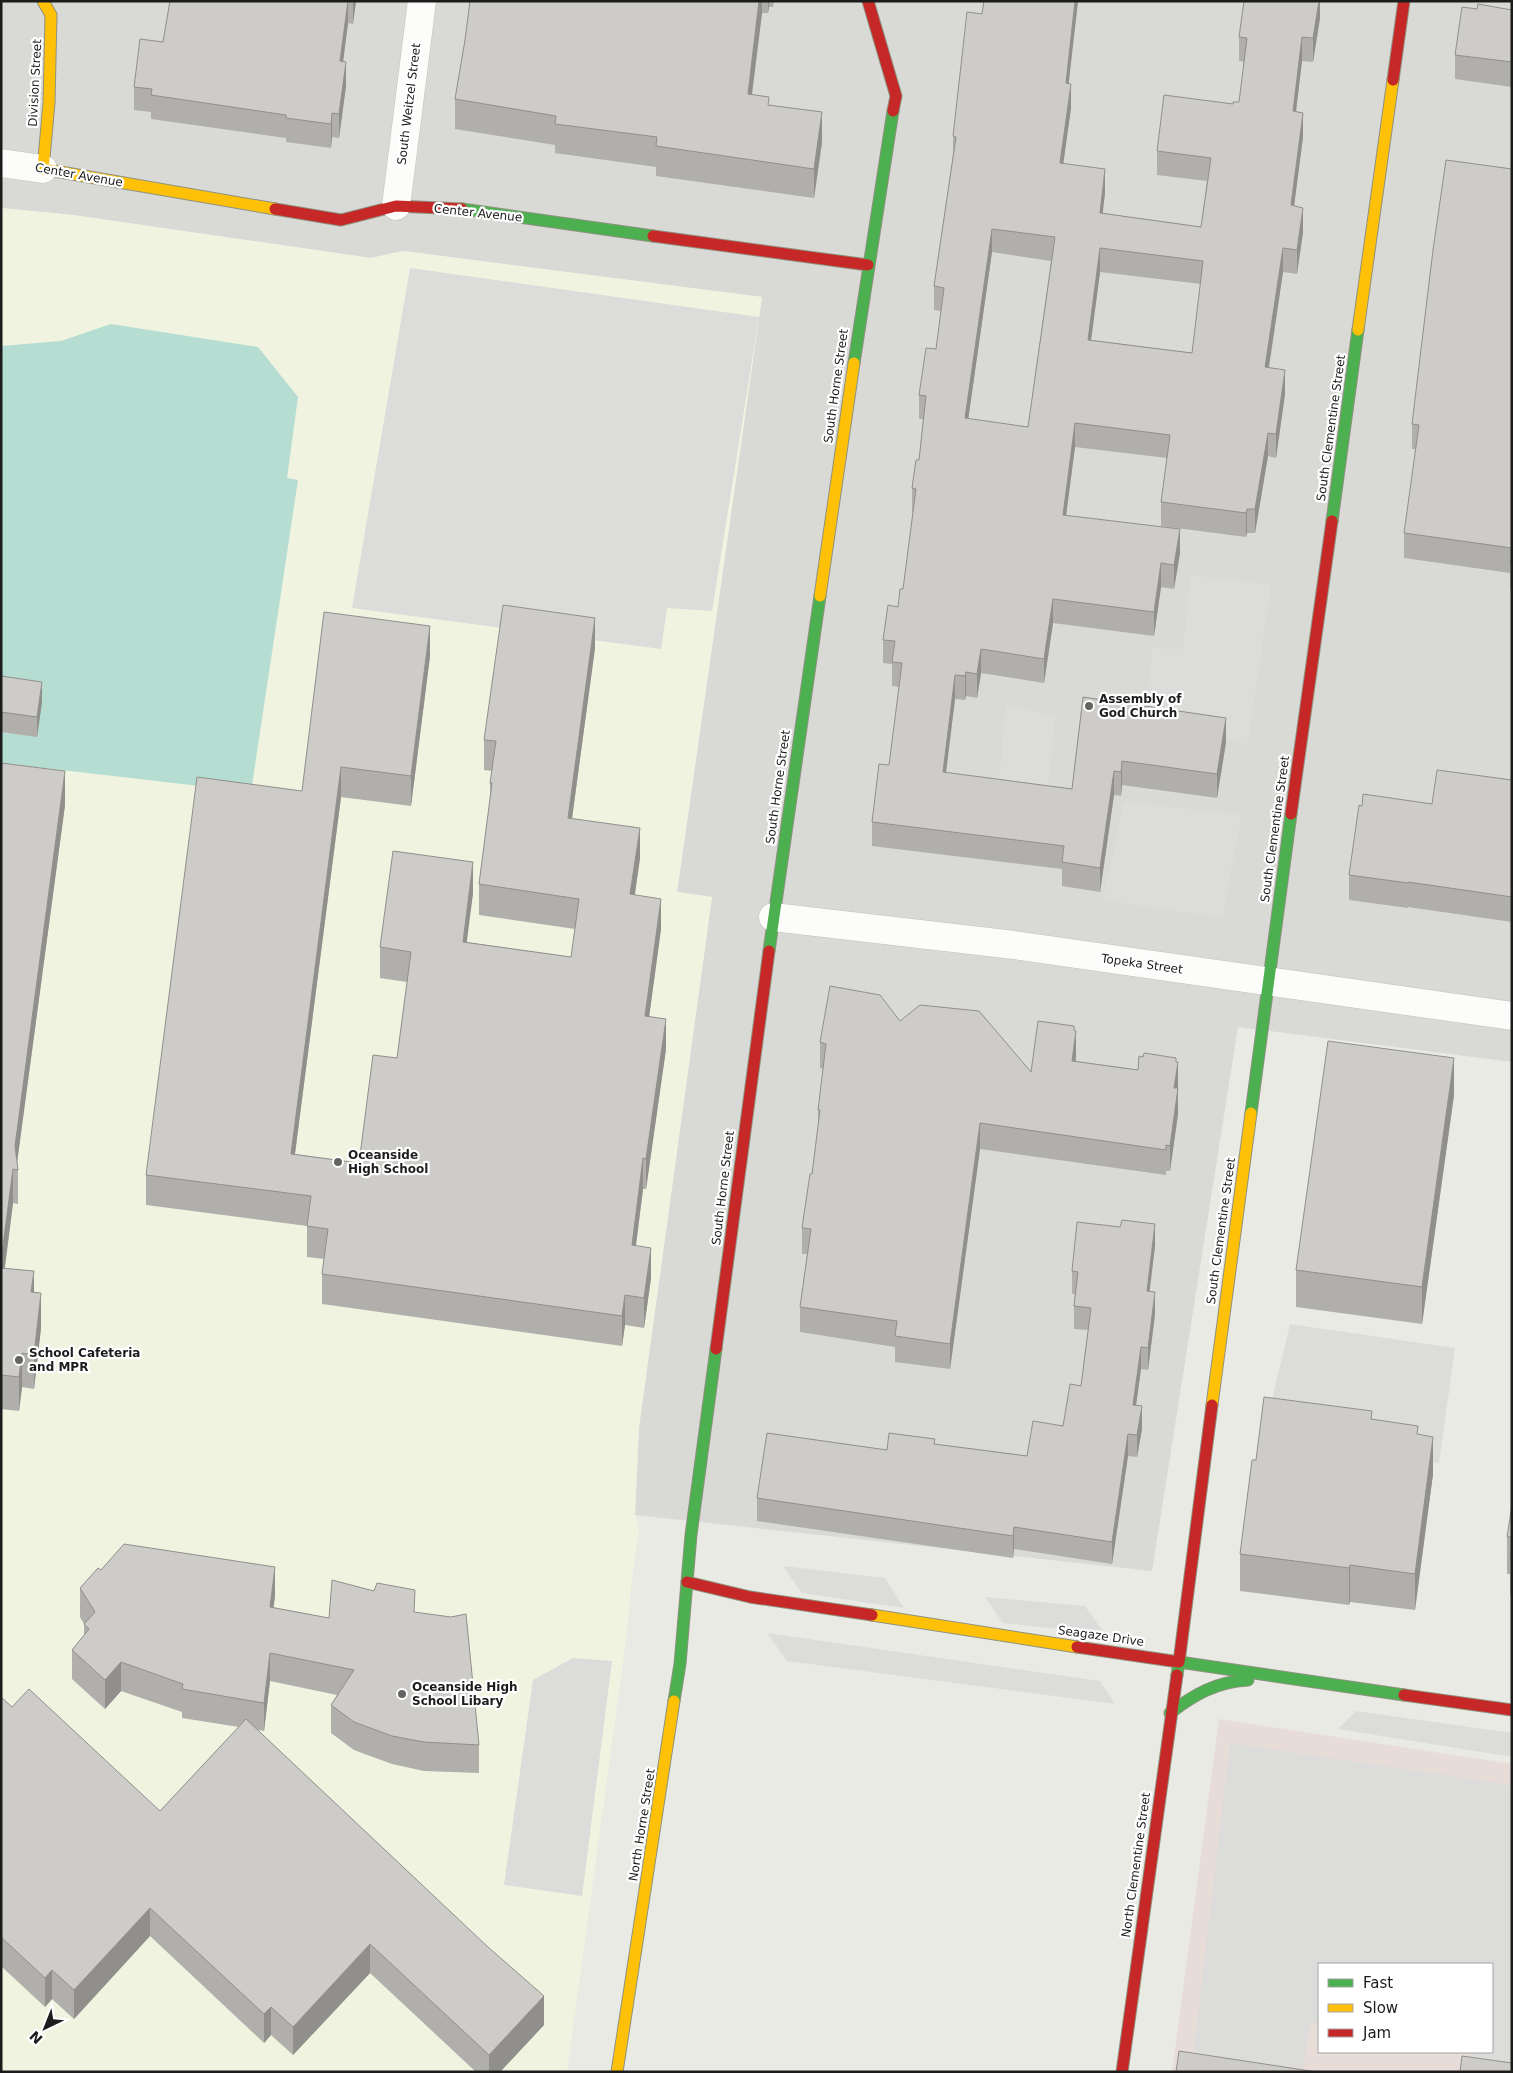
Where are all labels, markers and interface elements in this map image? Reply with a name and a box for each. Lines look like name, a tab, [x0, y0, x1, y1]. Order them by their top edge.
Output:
street label: Division Street	[26, 38, 44, 127]
street label: South Weitzel Street	[395, 42, 423, 166]
street label: Center Avenue	[34, 160, 124, 190]
street label: Center Avenue	[433, 201, 523, 225]
street label: South Horne Street	[821, 328, 851, 444]
street label: South Clementine Street	[1314, 354, 1348, 502]
place label: Assembly of God Church	[1099, 692, 1182, 720]
marker: Assembly of God Church	[1083, 700, 1095, 712]
street label: South Horne Street	[763, 729, 793, 845]
street label: South Clementine Street	[1258, 755, 1292, 903]
street label: Topeka Street	[1099, 951, 1184, 977]
street label: South Horne Street	[709, 1130, 737, 1246]
place label: Oceanside High School	[348, 1148, 428, 1176]
marker: Oceanside High School	[332, 1156, 344, 1168]
street label: South Clementine Street	[1204, 1157, 1238, 1305]
place label: School Cafeteria and MPR	[29, 1346, 140, 1374]
marker: School Cafeteria and MPR	[13, 1354, 25, 1366]
street label: Seagaze Drive	[1057, 1623, 1145, 1649]
place label: Oceanside High School Libary	[412, 1680, 518, 1708]
marker: Oceanside High School Libary	[396, 1688, 408, 1700]
street label: North Horne Street	[626, 1767, 658, 1882]
street label: North Clementine Street	[1119, 1791, 1153, 1938]
legend	[1318, 1963, 1493, 2053]
text: Fast	[1363, 1974, 1393, 1992]
text: Slow	[1363, 1999, 1398, 2017]
north arrow	[20, 2003, 70, 2053]
text: Jam	[1362, 2024, 1391, 2042]
text: N	[26, 2028, 46, 2047]

